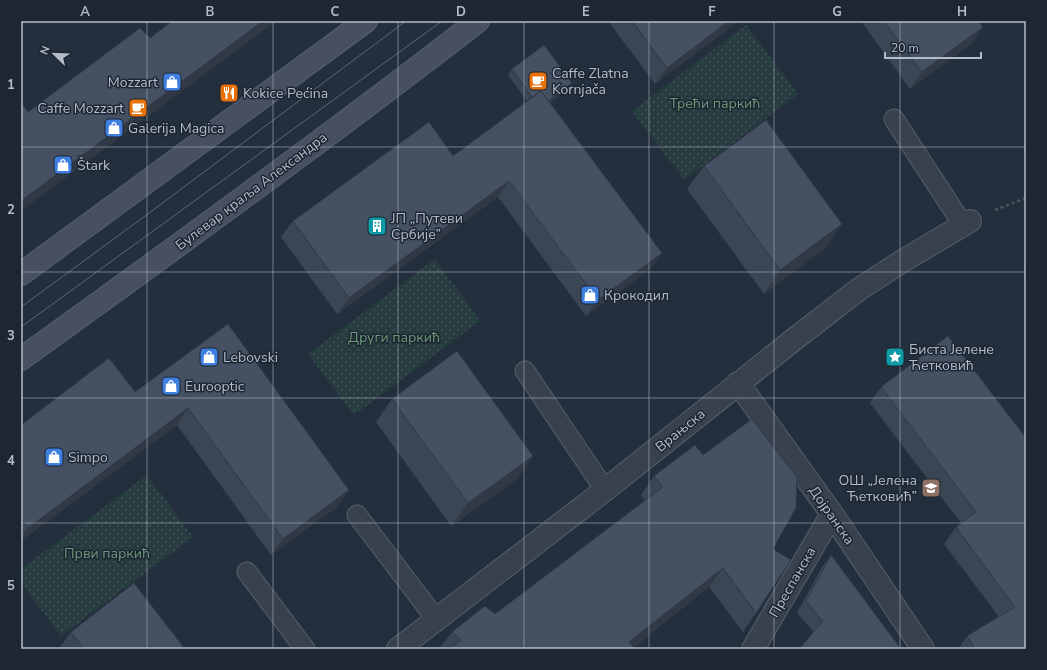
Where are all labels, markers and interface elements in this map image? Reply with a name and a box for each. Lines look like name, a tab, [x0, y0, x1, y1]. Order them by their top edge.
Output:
text: A	[80, 3, 90, 21]
text: B	[206, 3, 215, 21]
text: C	[331, 3, 340, 21]
text: D	[456, 3, 466, 21]
text: E	[582, 3, 590, 21]
text: F	[708, 3, 716, 21]
text: G	[832, 3, 842, 21]
text: H	[957, 3, 967, 21]
north arrow	[34, 34, 74, 74]
scale bar	[885, 34, 981, 60]
text: 20 m	[891, 40, 919, 56]
text: N	[37, 44, 54, 57]
place label: Caffe Zlatna Kornjača	[552, 64, 629, 99]
cafe icon: Caffe Zlatna Kornjača	[527, 70, 549, 92]
shop icon: Mozzart	[161, 71, 183, 93]
place label: Mozzart	[108, 73, 158, 92]
text: 1	[7, 76, 15, 94]
restaurant icon: Kokice Pećina	[218, 82, 240, 104]
place label: Kokice Pećina	[243, 84, 328, 103]
park label: Трећи паркић	[670, 94, 760, 113]
cafe icon: Caffe Mozzart	[127, 97, 149, 119]
place label: Caffe Mozzart	[37, 99, 124, 118]
shop icon: Galerija Magica	[103, 117, 125, 139]
place label: Galerija Magica	[128, 119, 224, 138]
street label: Булевар краља Александра	[172, 128, 331, 255]
shop icon: Štark	[52, 154, 74, 176]
place label: Štark	[77, 156, 111, 175]
text: 2	[7, 201, 15, 219]
place label: ЈП „Путеви Србије”	[390, 209, 463, 244]
building icon: ЈП „Путеви Србије”	[366, 215, 388, 237]
shop icon: Крокодил	[579, 284, 601, 306]
place label: Крокодил	[604, 286, 669, 305]
text: 3	[7, 327, 15, 345]
park label: Други паркић	[348, 328, 440, 347]
place label: Биста Јелене Ћетковић	[909, 340, 994, 375]
shop icon: Lebovski	[198, 346, 220, 368]
place icon: Биста Јелене Ћетковић	[884, 346, 906, 368]
place label: Lebovski	[223, 348, 278, 367]
shop icon: Eurooptic	[160, 375, 182, 397]
place label: Eurooptic	[185, 377, 245, 396]
street label: Врањска	[651, 404, 709, 456]
shop icon: Simpo	[43, 446, 65, 468]
place label: Simpo	[68, 448, 108, 467]
text: 4	[7, 452, 15, 470]
place label: ОШ „Јелена Ћетковић”	[838, 471, 917, 506]
school or university icon: ОШ „Јелена Ћетковић”	[920, 477, 942, 499]
street label: Дојранска	[804, 482, 859, 549]
street label: Преспанска	[765, 543, 820, 621]
park label: Први паркић	[64, 544, 150, 563]
text: 5	[7, 577, 15, 595]

